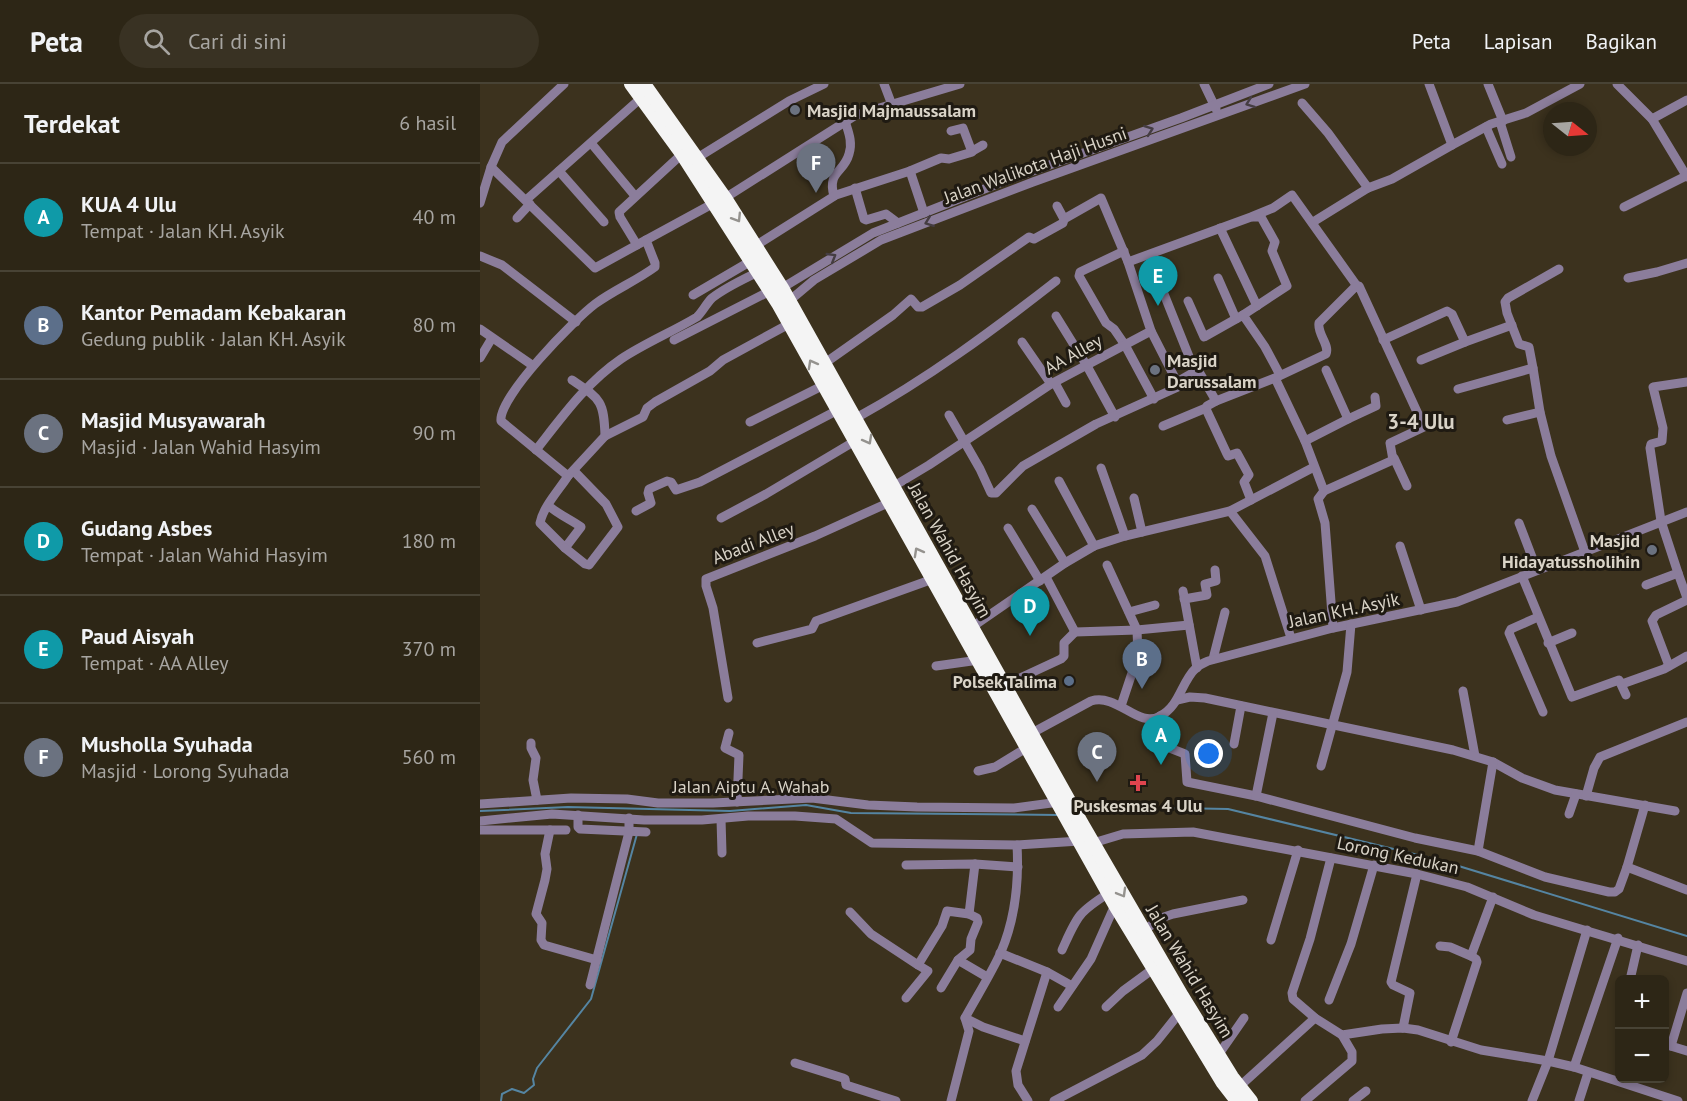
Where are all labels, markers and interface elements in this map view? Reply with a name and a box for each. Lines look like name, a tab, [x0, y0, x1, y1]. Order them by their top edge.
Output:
search box	[119, 14, 539, 68]
text: Peta	[30, 23, 83, 60]
icon: search	[140, 25, 173, 58]
text: Cari di sini	[188, 27, 287, 55]
text: Peta	[1412, 28, 1451, 55]
text: Lapisan	[1484, 28, 1552, 55]
text: Bagikan	[1585, 28, 1657, 55]
one-way arrow	[1245, 96, 1256, 109]
place label: Masjid Majmaussalam	[807, 99, 976, 122]
north arrow	[1543, 102, 1597, 156]
marker: Masjid Majmaussalam	[788, 103, 802, 117]
text: Terdekat	[24, 107, 120, 140]
text: 6 hasil	[399, 110, 456, 136]
street label: Jalan Walikota Haji Husni	[939, 121, 1130, 209]
one-way arrow	[1142, 125, 1153, 137]
pin: F	[796, 144, 836, 193]
text: KUA 4 Ulu	[81, 190, 176, 218]
text: A	[37, 204, 50, 230]
text: 40 m	[413, 204, 456, 230]
one-way arrow	[730, 212, 742, 222]
one-way arrow	[925, 215, 936, 227]
text: Tempat · Jalan KH. Asyik	[81, 218, 285, 244]
one-way arrow	[826, 252, 836, 264]
pin: E	[1138, 256, 1178, 306]
text: Kantor Pemadam Kebakaran	[81, 298, 346, 326]
text: B	[38, 312, 49, 338]
text: 80 m	[413, 312, 456, 338]
text: Gedung publik · Jalan KH. Asyik	[81, 326, 346, 352]
street label: AA Alley	[1040, 328, 1107, 379]
place label: Masjid Darussalam	[1167, 349, 1256, 393]
one-way arrow	[808, 360, 819, 370]
marker: Masjid Darussalam	[1148, 363, 1162, 377]
text: Masjid Musyawarah	[81, 406, 266, 434]
district label: 3-4 Ulu	[1387, 408, 1455, 435]
text: C	[38, 420, 49, 446]
text: 90 m	[413, 420, 456, 446]
text: Masjid · Jalan Wahid Hasyim	[81, 434, 321, 460]
one-way arrow	[861, 434, 873, 444]
street label: Jalan Wahid Hasyim	[903, 477, 997, 622]
text: Gudang Asbes	[81, 514, 212, 542]
street label: Abadi Alley	[709, 517, 798, 569]
text: D	[37, 528, 50, 554]
text: 180 m	[402, 528, 456, 554]
place label: Masjid Hidayatussholihin	[1502, 529, 1640, 573]
text: Tempat · Jalan Wahid Hasyim	[81, 542, 328, 568]
marker: Masjid Hidayatussholihin	[1645, 543, 1659, 557]
one-way arrow	[913, 548, 925, 558]
pin: D	[1010, 586, 1050, 636]
street label: Jalan KH. Asyik	[1286, 587, 1402, 633]
text: Paud Aisyah	[81, 622, 194, 650]
text: E	[38, 636, 49, 662]
text: 370 m	[402, 636, 456, 662]
pin: B	[1122, 640, 1162, 689]
text: Tempat · AA Alley	[81, 650, 229, 676]
place label: Polsek Talima	[953, 670, 1057, 693]
marker: Polsek Talima	[1062, 674, 1076, 688]
pin: A	[1142, 716, 1180, 765]
text: Musholla Syuhada	[81, 730, 253, 758]
pin: C	[1078, 732, 1116, 782]
your location	[1194, 739, 1223, 768]
text: F	[38, 744, 49, 770]
text: 560 m	[402, 744, 456, 770]
text: Masjid · Lorong Syuhada	[81, 758, 289, 784]
marker: Puskesmas 4 Ulu	[1129, 774, 1147, 792]
street label: Jalan Aiptu A. Wahab	[671, 775, 830, 798]
place label: Puskesmas 4 Ulu	[1073, 794, 1203, 817]
street label: Lorong Kedukan	[1335, 831, 1461, 879]
one-way arrow	[1115, 887, 1127, 897]
street label: Jalan Wahid Hasyim	[1141, 899, 1239, 1042]
map controls	[1615, 975, 1669, 1083]
button: +	[1615, 975, 1669, 1029]
button: −	[1615, 1029, 1669, 1083]

